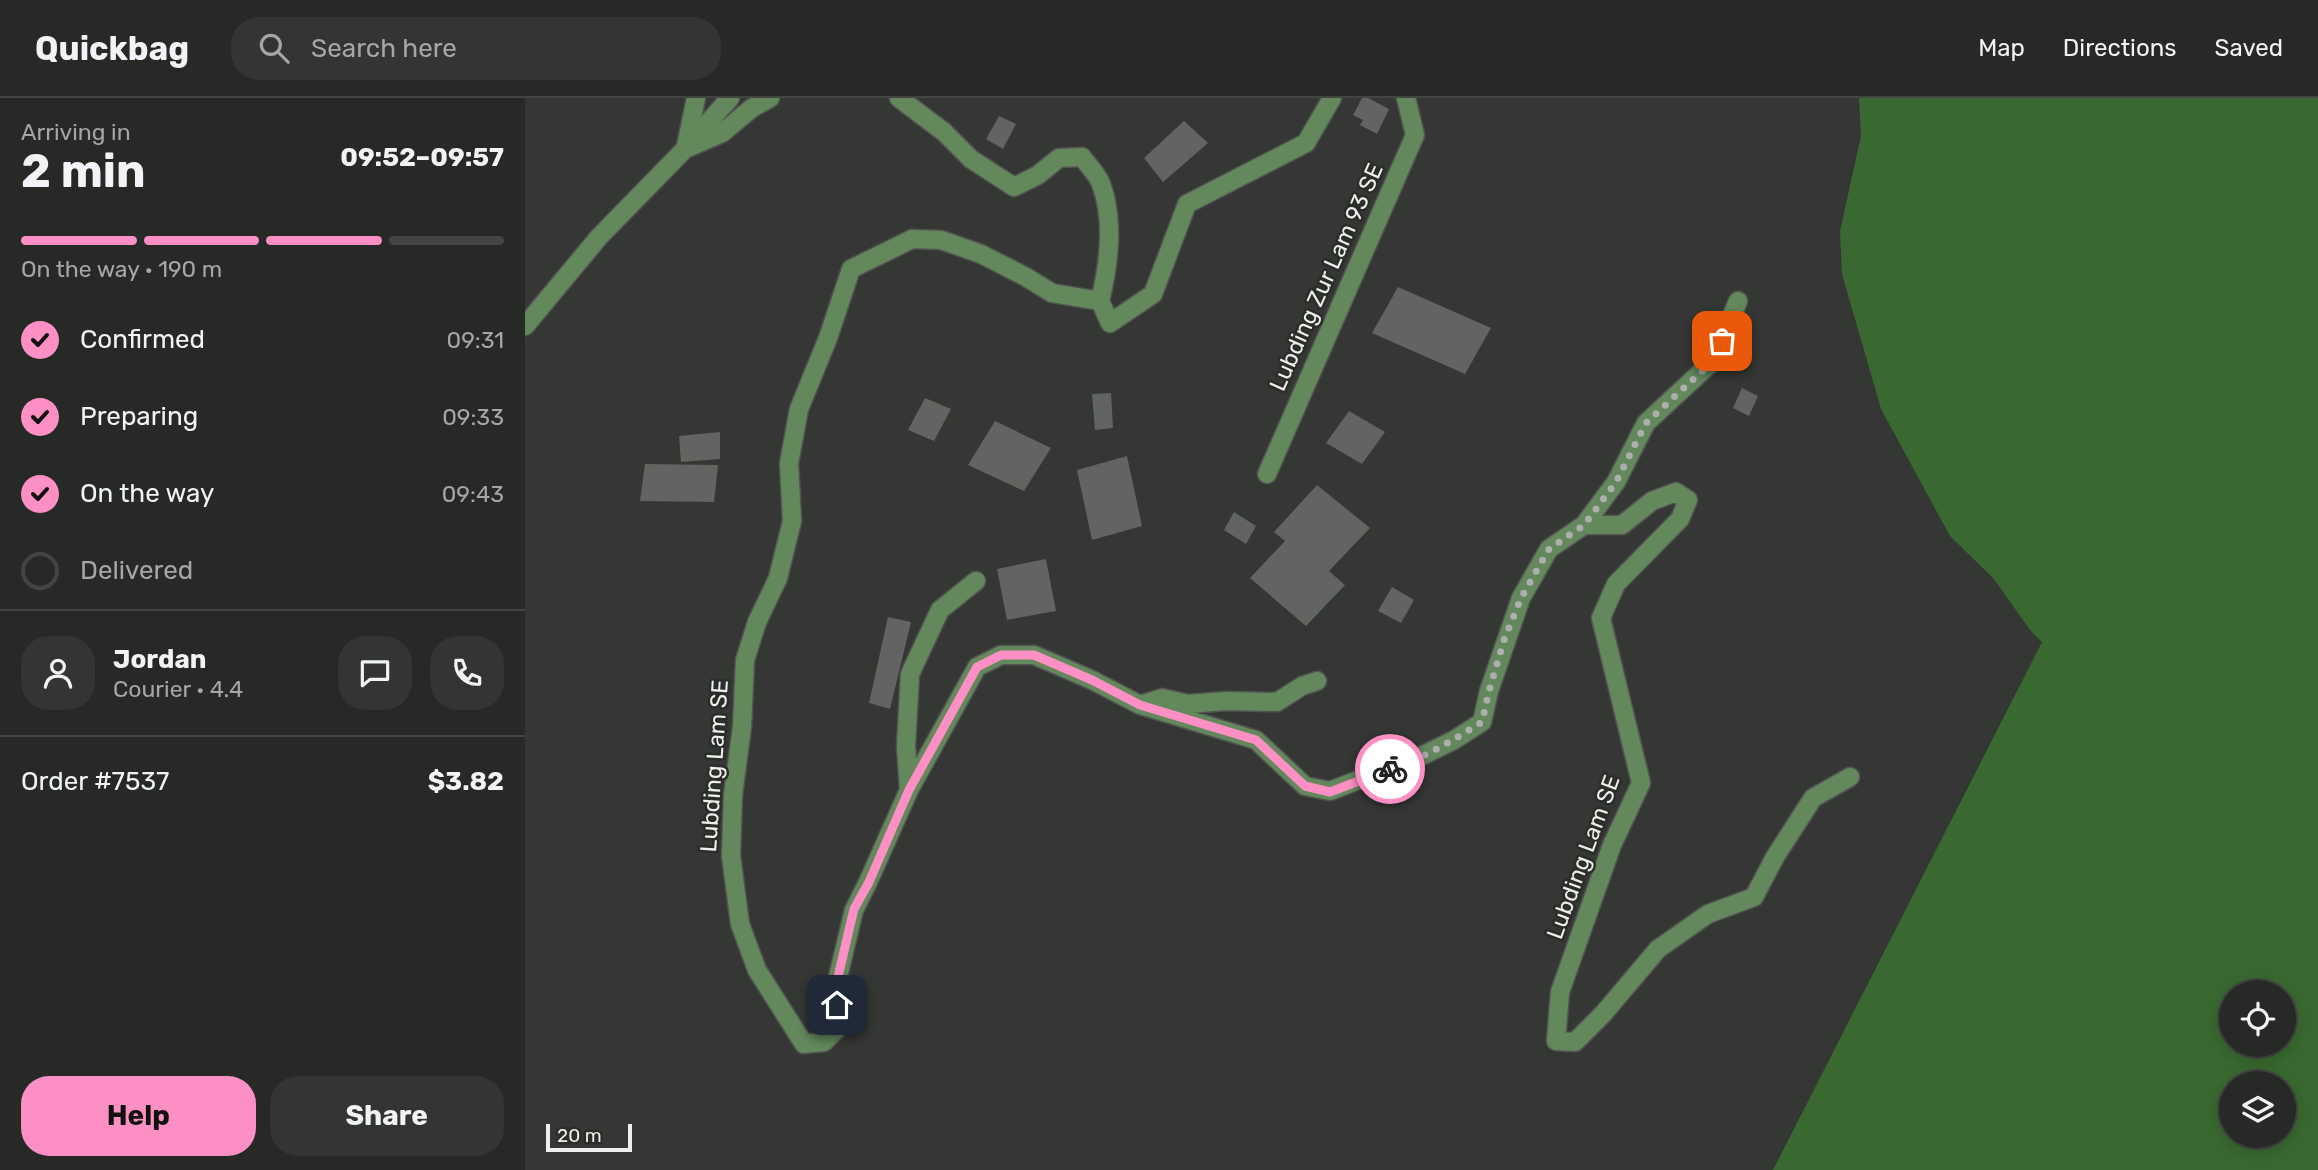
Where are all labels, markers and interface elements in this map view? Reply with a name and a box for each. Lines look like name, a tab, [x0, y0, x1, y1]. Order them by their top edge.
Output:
search box	[231, 17, 721, 80]
text: Quickbag	[35, 29, 189, 68]
icon: search	[255, 29, 293, 67]
text: Search here	[311, 33, 457, 64]
text: Map	[1978, 34, 2025, 62]
text: Directions	[2063, 34, 2176, 62]
text: Saved	[2214, 34, 2283, 62]
text: Arriving in	[21, 118, 131, 146]
text: 09:52–09:57	[340, 142, 504, 173]
text: 2 min	[21, 144, 146, 199]
street label: Lubding Zur Lam 93 SE	[1263, 159, 1389, 395]
text: On the way · 190 m	[21, 255, 222, 283]
pin	[1692, 311, 1752, 371]
icon: check	[21, 321, 59, 359]
icon: bag	[1703, 322, 1741, 360]
text: Confirmed	[80, 324, 205, 355]
text: 09:31	[447, 326, 504, 354]
icon: check	[21, 398, 59, 436]
text: Preparing	[80, 401, 198, 432]
text: 09:33	[442, 403, 504, 431]
icon: check	[21, 475, 59, 513]
text: On the way	[80, 478, 214, 509]
text: 09:43	[442, 480, 504, 508]
text: Delivered	[80, 555, 193, 586]
button: person	[21, 636, 95, 710]
button: chat	[338, 636, 412, 710]
button: phone	[430, 636, 504, 710]
text: Jordan	[113, 644, 206, 675]
text: Courier · 4.4	[113, 675, 243, 703]
street label: Lubding Lam SE	[694, 679, 734, 853]
courier	[1355, 734, 1425, 804]
icon: bike	[1371, 750, 1409, 788]
text: Order #7537	[21, 766, 169, 797]
text: $3.82	[428, 766, 504, 797]
street label: Lubding Lam SE	[1540, 771, 1626, 943]
pin	[807, 975, 867, 1035]
map controls	[2219, 980, 2296, 1148]
button: locate	[2219, 980, 2296, 1057]
icon: home	[818, 986, 856, 1024]
button: layers	[2219, 1071, 2296, 1148]
button: Help	[21, 1076, 256, 1156]
button: Share	[270, 1076, 504, 1156]
scale bar	[546, 1121, 632, 1153]
text: 20 m	[557, 1124, 602, 1147]

